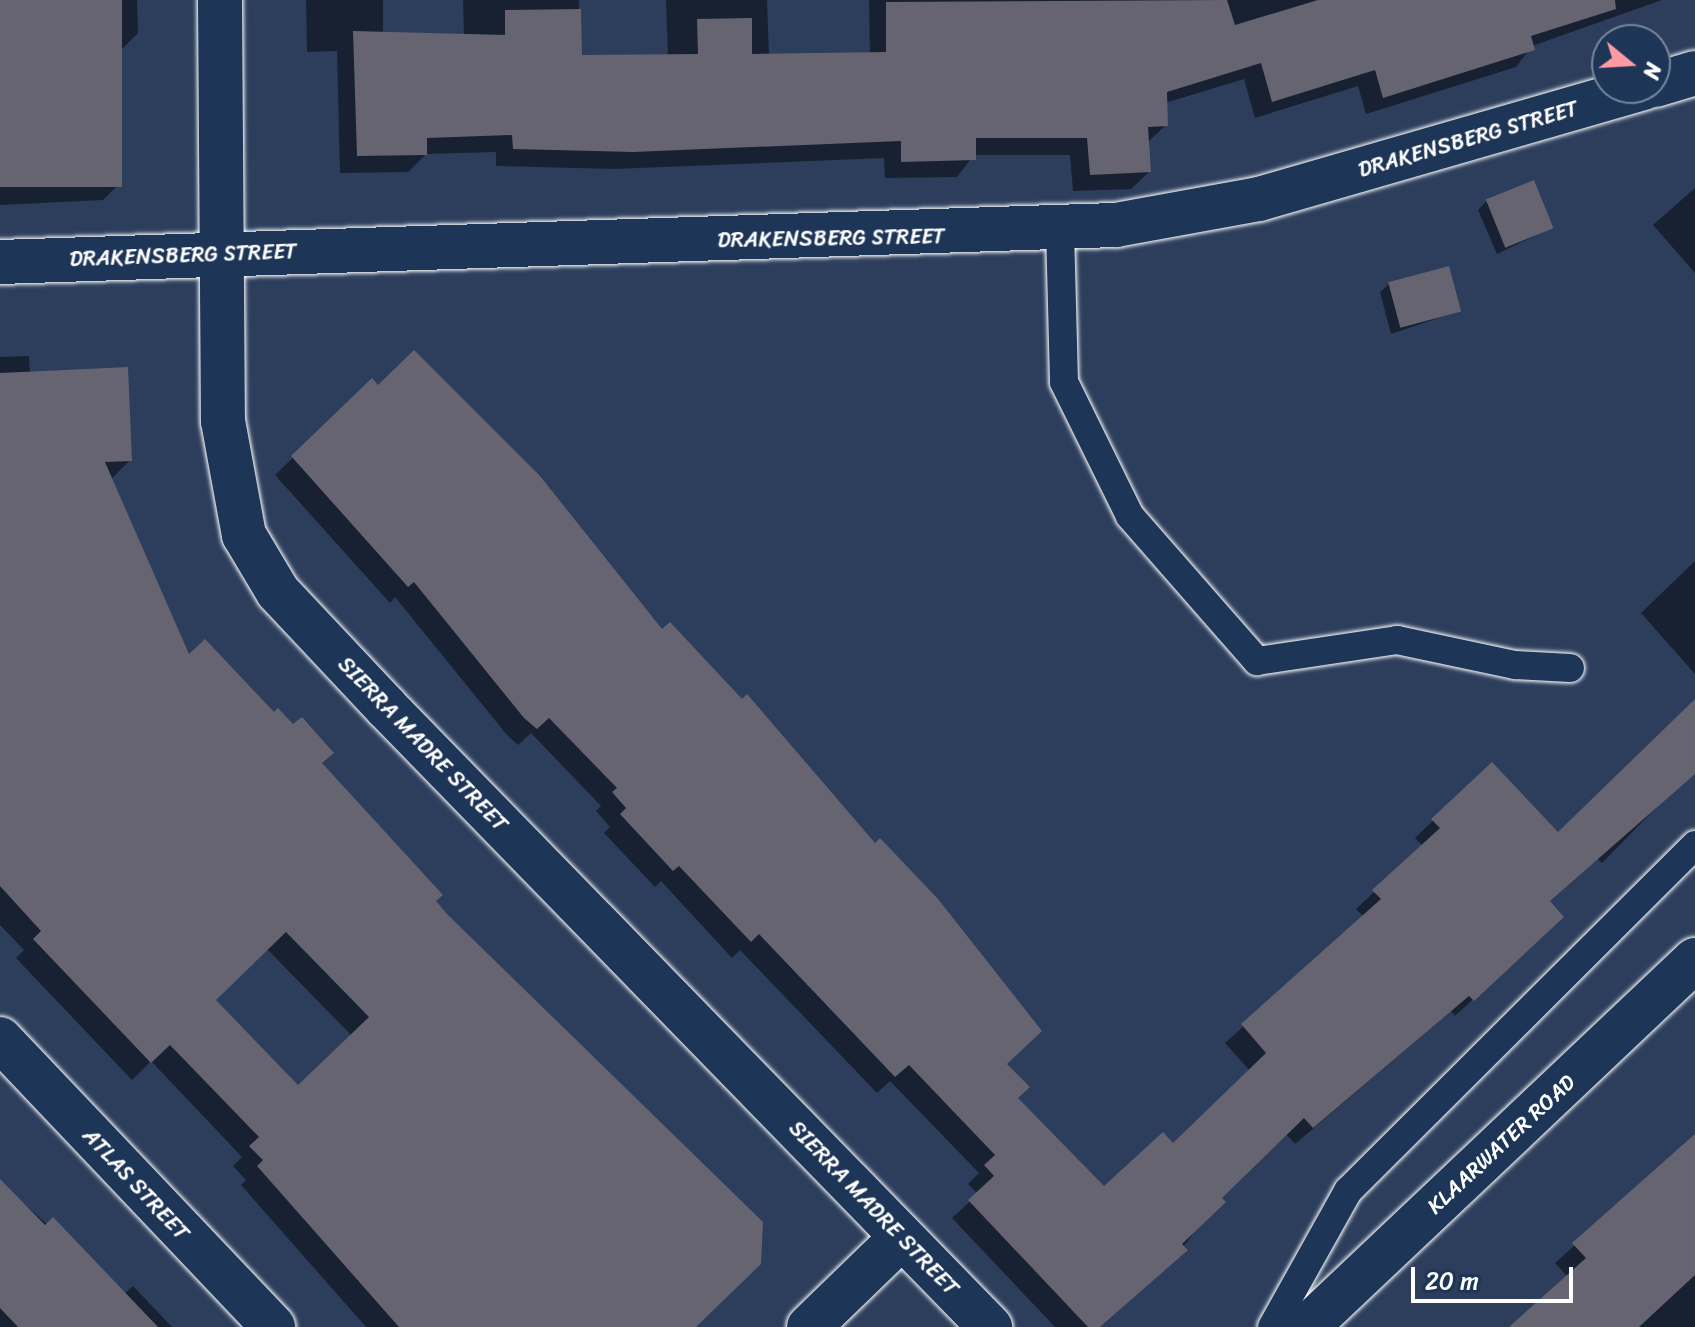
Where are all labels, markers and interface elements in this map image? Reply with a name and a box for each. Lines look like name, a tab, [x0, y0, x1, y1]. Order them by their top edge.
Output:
north arrow	[1591, 24, 1671, 104]
text: N	[1631, 58, 1673, 84]
street label: DRAKENSBERG STREET	[1354, 95, 1582, 183]
street label: DRAKENSBERG STREET	[716, 223, 946, 253]
street label: DRAKENSBERG STREET	[68, 238, 298, 272]
street label: SIERRA MADRE STREET	[333, 651, 513, 837]
street label: KLAARWATER ROAD	[1422, 1069, 1580, 1219]
street label: SIERRA MADRE STREET	[784, 1115, 964, 1301]
street label: ATLAS STREET	[77, 1122, 195, 1246]
scale bar	[1415, 1251, 1577, 1301]
text: 20 m	[1425, 1260, 1479, 1302]

